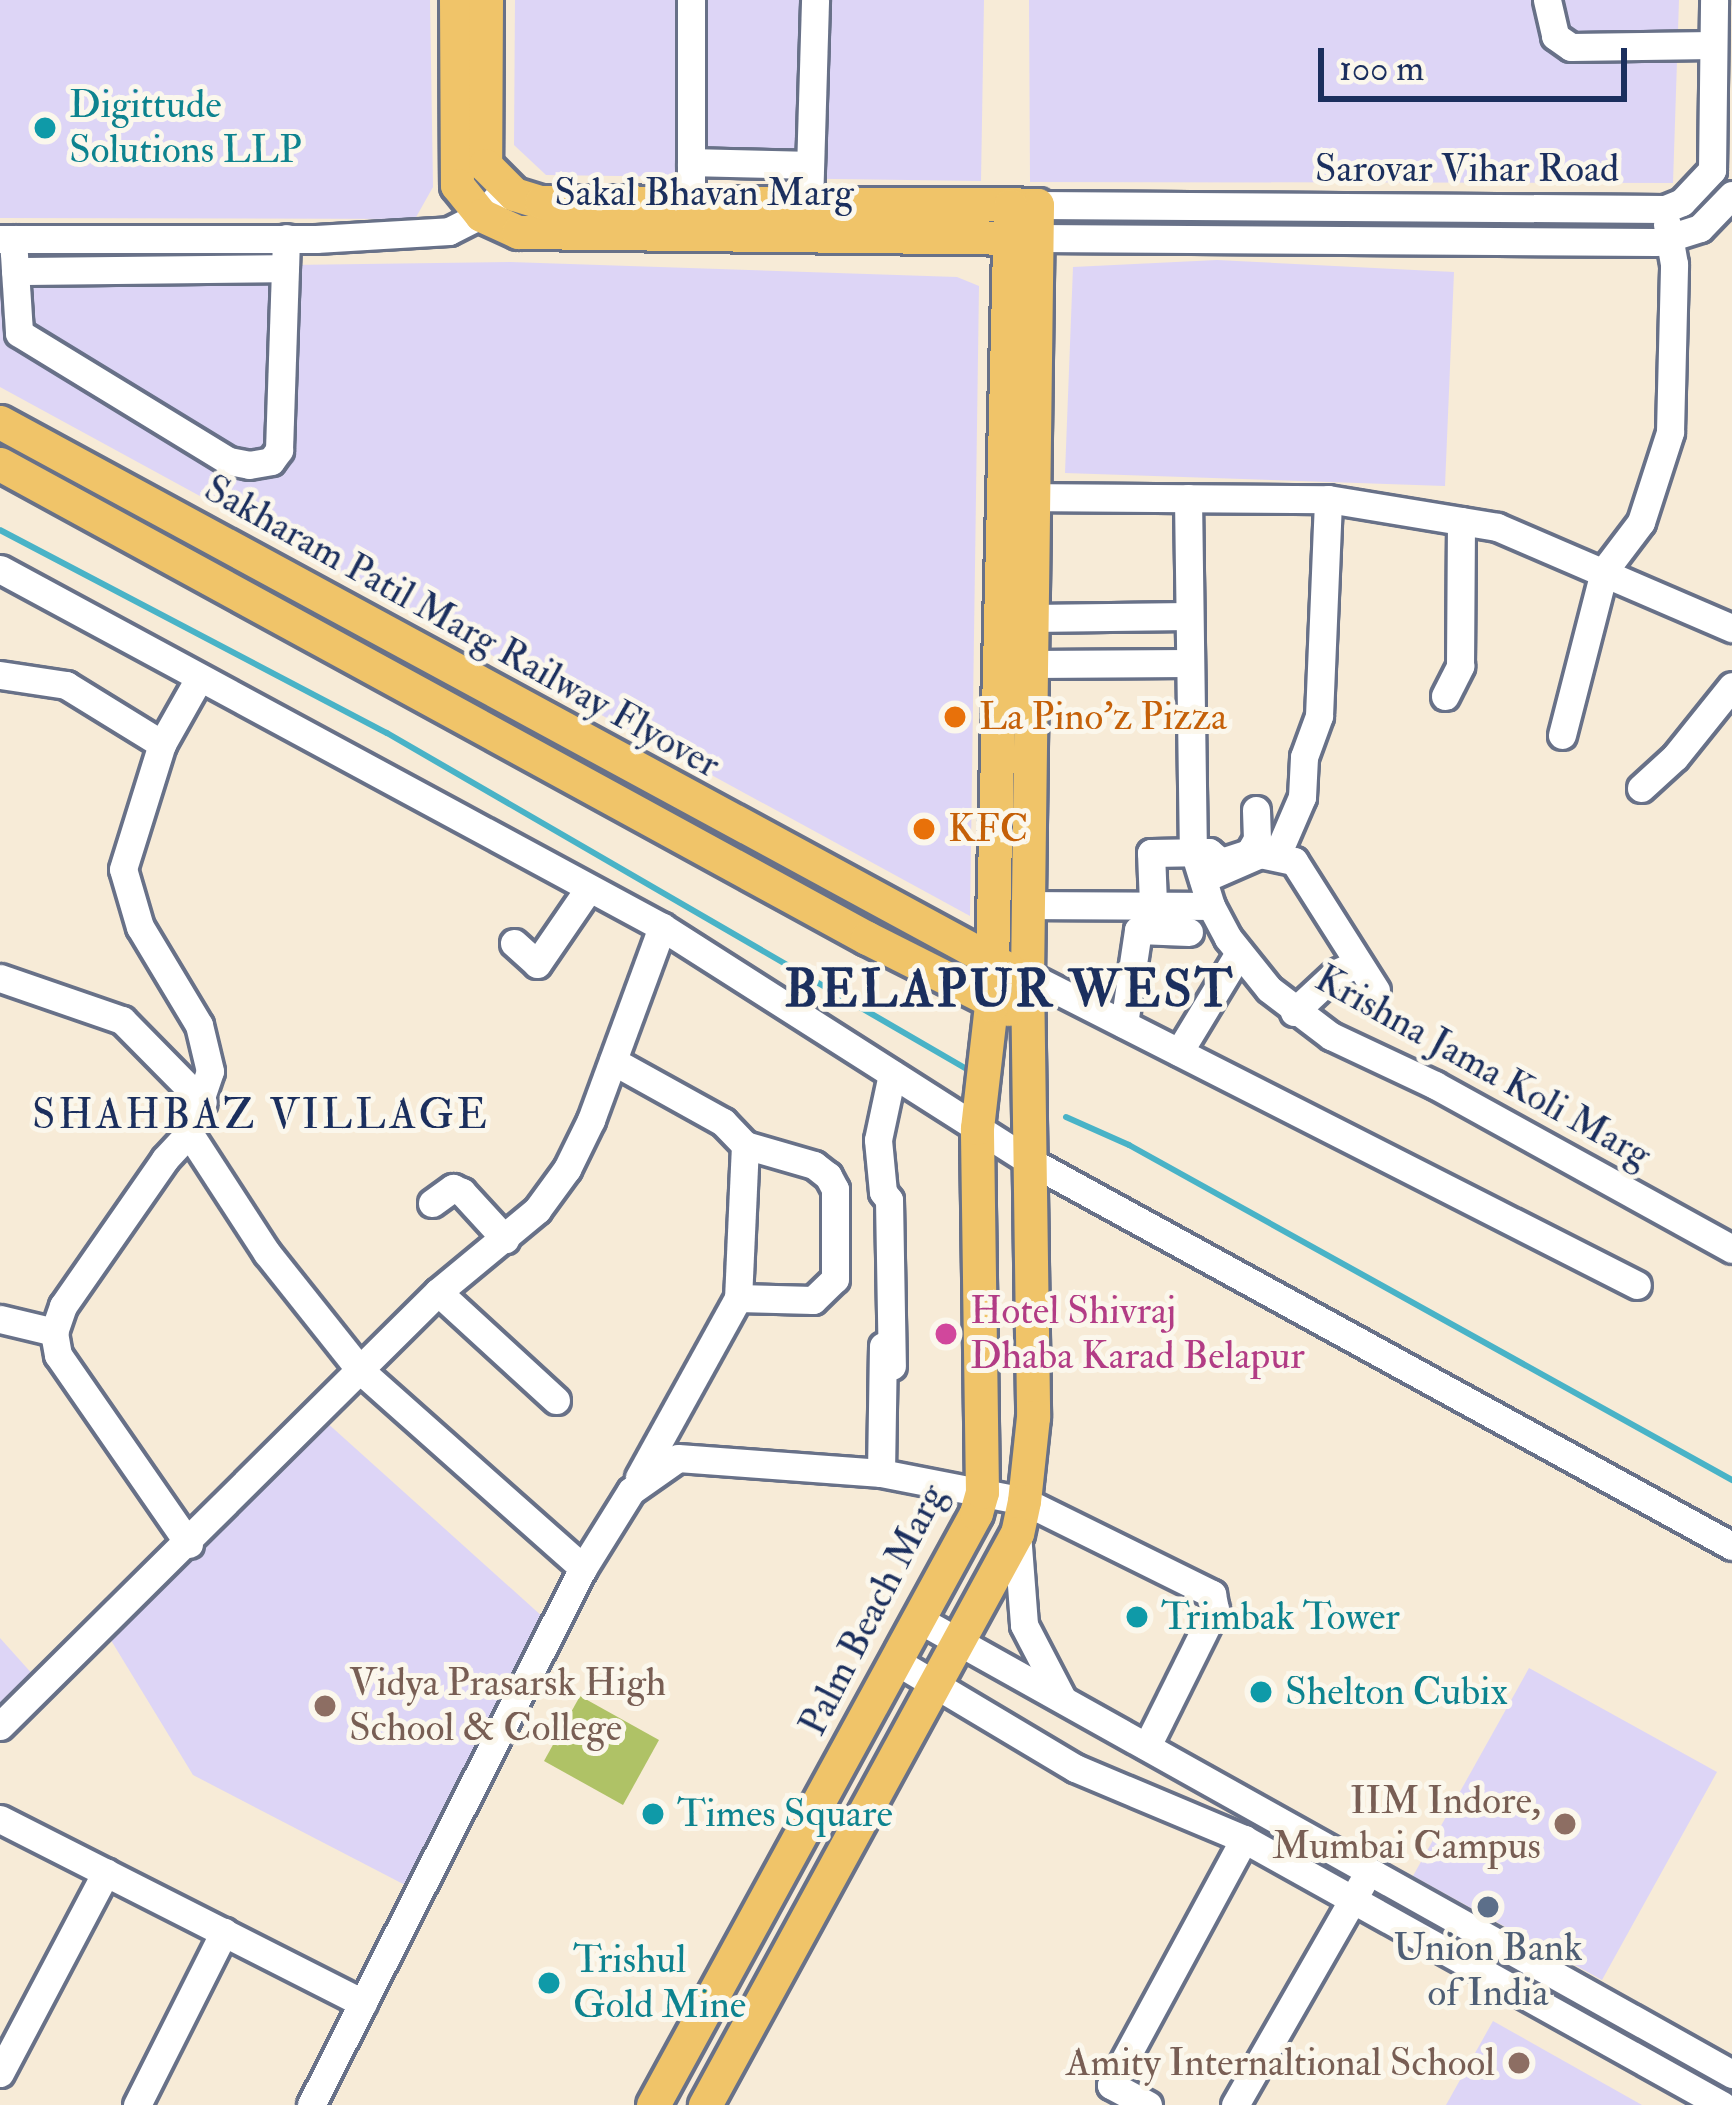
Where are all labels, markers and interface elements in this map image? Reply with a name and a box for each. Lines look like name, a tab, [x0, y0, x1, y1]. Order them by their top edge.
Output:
scale bar	[1324, 24, 1633, 98]
text: 100 m	[1339, 46, 1424, 91]
place label: Digittude Solutions LLP	[69, 83, 302, 174]
marker: Digittude Solutions LLP	[32, 115, 58, 141]
street label: Sarovar Vihar Road	[1315, 146, 1619, 192]
street label: Sakal Bhavan Marg	[554, 170, 854, 216]
street label: Sakharam Patil Marg Railway Flyover	[196, 465, 728, 789]
place label: La Pino’z Pizza	[979, 694, 1227, 740]
marker: La Pino’z Pizza	[942, 704, 968, 730]
place label: KFC	[948, 806, 1028, 852]
marker: KFC	[911, 816, 937, 842]
street label: Krishna Jama Koli Marg	[1307, 955, 1659, 1179]
district label: BELAPUR WEST	[785, 959, 1235, 1021]
district label: SHAHBAZ VILLAGE	[32, 1090, 490, 1140]
place label: Hotel Shivraj Dhaba Karad Belapur	[970, 1289, 1305, 1380]
marker: Hotel Shivraj Dhaba Karad Belapur	[933, 1321, 959, 1347]
street label: Palm Beach Marg	[790, 1477, 956, 1743]
place label: Trimbak Tower	[1161, 1594, 1400, 1640]
marker: Trimbak Tower	[1124, 1604, 1150, 1630]
place label: Vidya Prasarsk High School & College	[349, 1661, 666, 1752]
place label: Shelton Cubix	[1285, 1669, 1508, 1715]
marker: Shelton Cubix	[1248, 1679, 1274, 1705]
marker: Vidya Prasarsk High School & College	[312, 1693, 338, 1719]
place label: IIM Indore, Mumbai Campus	[1272, 1779, 1541, 1870]
place label: Times Square	[677, 1791, 893, 1837]
marker: Times Square	[640, 1801, 666, 1827]
marker: IIM Indore, Mumbai Campus	[1552, 1811, 1578, 1837]
marker: Union Bank of India	[1475, 1894, 1501, 1920]
place label: Union Bank of India	[1393, 1926, 1583, 2017]
place label: Trishul Gold Mine	[573, 1938, 746, 2029]
marker: Trishul Gold Mine	[536, 1970, 562, 1996]
place label: Amity Internaltional School	[1066, 2040, 1495, 2086]
marker: Amity Internaltional School	[1506, 2050, 1532, 2076]

